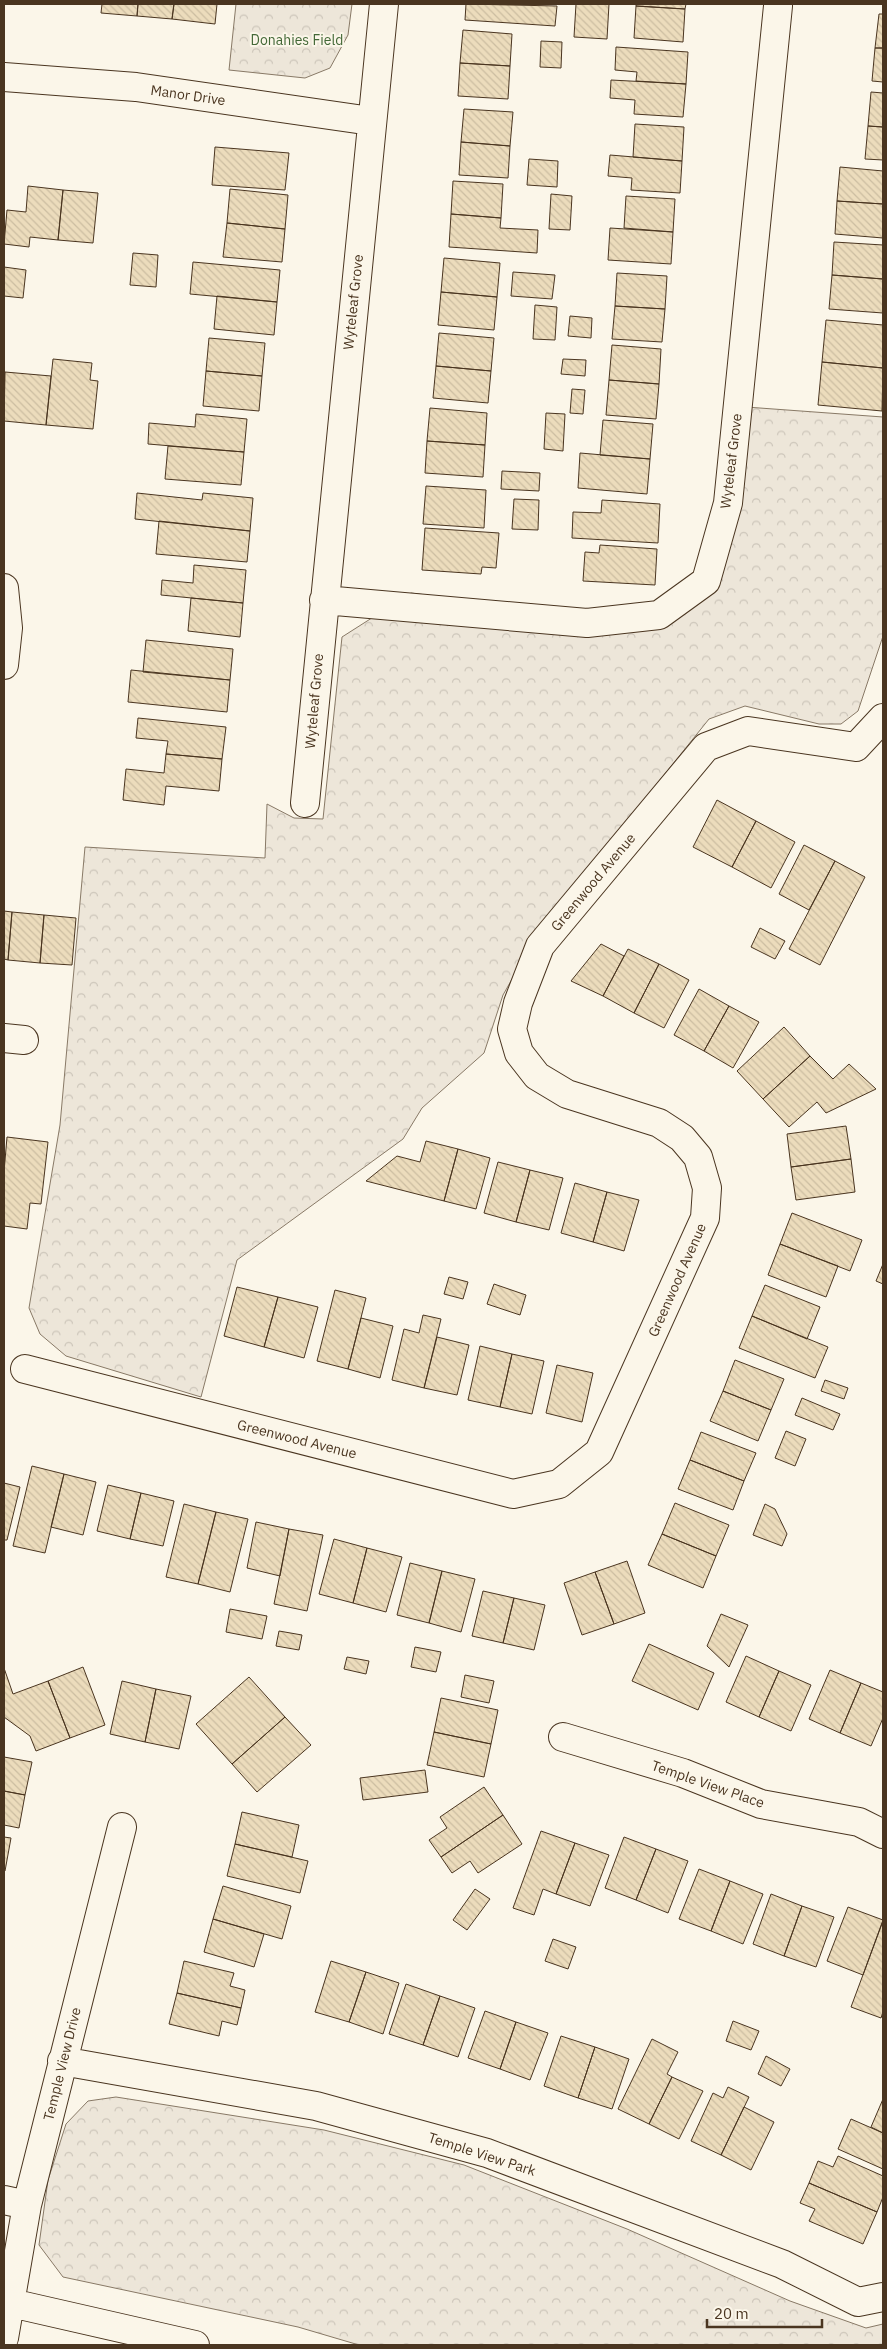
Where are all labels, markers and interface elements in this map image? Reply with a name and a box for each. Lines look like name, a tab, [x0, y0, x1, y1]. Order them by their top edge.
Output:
park label: Donahies Field	[251, 31, 343, 49]
street label: Manor Drive	[149, 81, 227, 109]
street label: Wyteleaf Grove	[339, 253, 367, 351]
street label: Wyteleaf Grove	[716, 412, 746, 510]
street label: Wyteleaf Grove	[301, 652, 327, 750]
street label: Greenwood Avenue	[547, 829, 639, 935]
street label: Greenwood Avenue	[644, 1220, 710, 1340]
street label: Greenwood Avenue	[235, 1415, 359, 1463]
street label: Temple View Place	[649, 1756, 767, 1812]
street label: Temple View Drive	[39, 2005, 85, 2123]
street label: Temple View Park	[426, 2128, 539, 2180]
scale bar	[707, 2296, 822, 2328]
text: 20 m	[714, 2304, 749, 2323]

